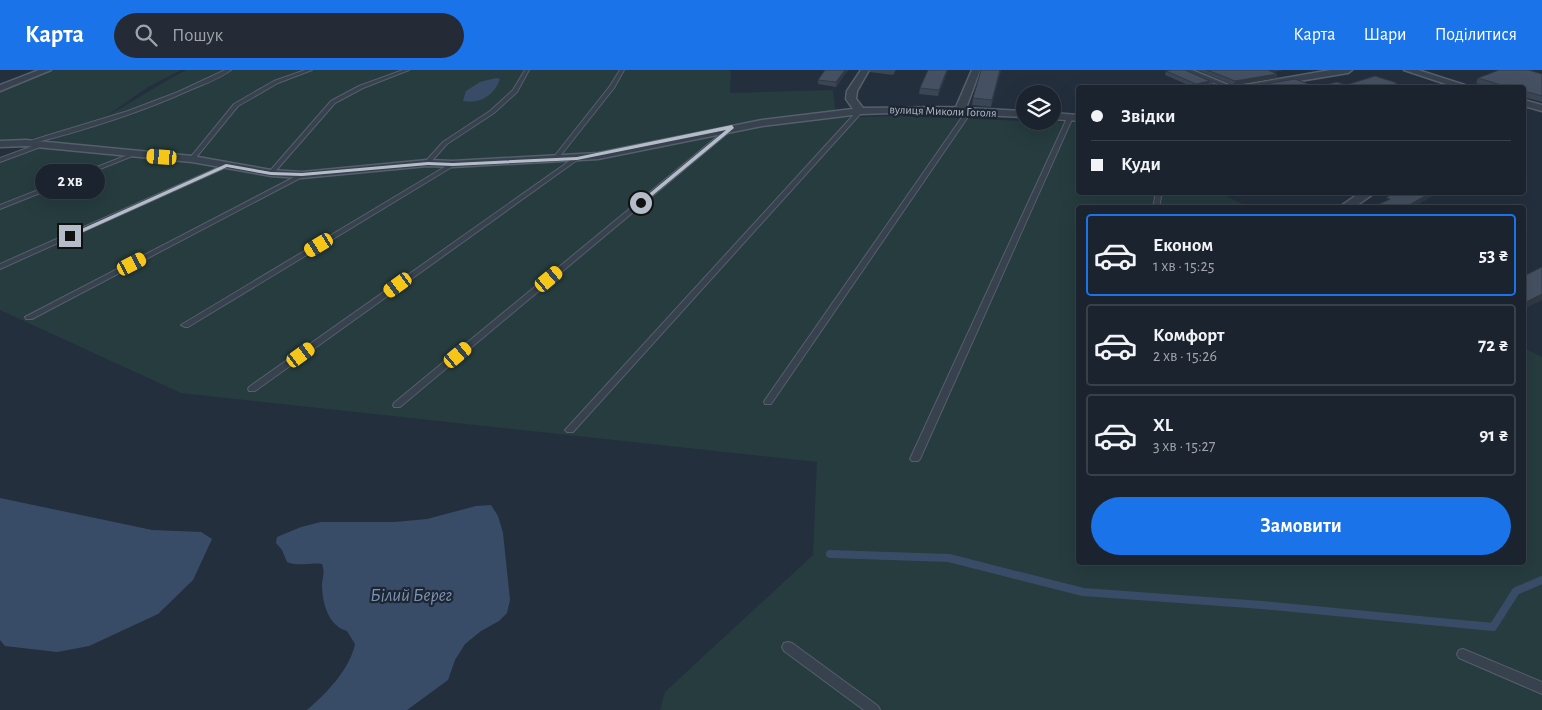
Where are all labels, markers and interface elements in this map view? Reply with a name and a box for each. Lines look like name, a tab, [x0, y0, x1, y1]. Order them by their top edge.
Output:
search box	[114, 13, 464, 58]
icon: search	[132, 21, 160, 49]
text: Карта	[25, 23, 84, 47]
text: Пошук	[172, 26, 223, 45]
text: Карта	[1293, 26, 1335, 44]
text: Шари	[1363, 26, 1407, 44]
text: Поділитися	[1435, 26, 1517, 44]
map controls	[1016, 85, 1061, 130]
button: layers	[1016, 85, 1061, 130]
street label: вулиця Миколи Гоголя	[889, 103, 997, 120]
text: Звідки	[1121, 107, 1175, 126]
car	[146, 148, 177, 166]
text: Куди	[1121, 155, 1161, 174]
callout: 2 хв	[35, 164, 105, 198]
text: 2 хв	[57, 173, 83, 189]
route start	[630, 192, 652, 214]
route end	[59, 225, 81, 247]
car	[302, 231, 335, 259]
icon: car	[1093, 233, 1138, 278]
text: Економ	[1153, 236, 1213, 255]
text: 53 ₴	[1479, 246, 1509, 265]
car	[115, 251, 148, 277]
text: 1 хв · 15:25	[1153, 258, 1214, 274]
car	[532, 264, 565, 294]
car	[381, 270, 414, 300]
icon: car	[1093, 323, 1138, 368]
text: Комфорт	[1153, 326, 1224, 345]
text: 72 ₴	[1478, 336, 1509, 355]
car	[284, 340, 317, 370]
car	[441, 340, 474, 370]
text: 2 хв · 15:26	[1153, 348, 1217, 364]
icon: car	[1093, 413, 1138, 458]
text: XL	[1153, 416, 1173, 435]
text: 91 ₴	[1479, 426, 1509, 445]
text: 3 хв · 15:27	[1153, 438, 1216, 454]
button: Замовити	[1091, 497, 1511, 555]
water label: Білий Берег	[370, 586, 452, 605]

